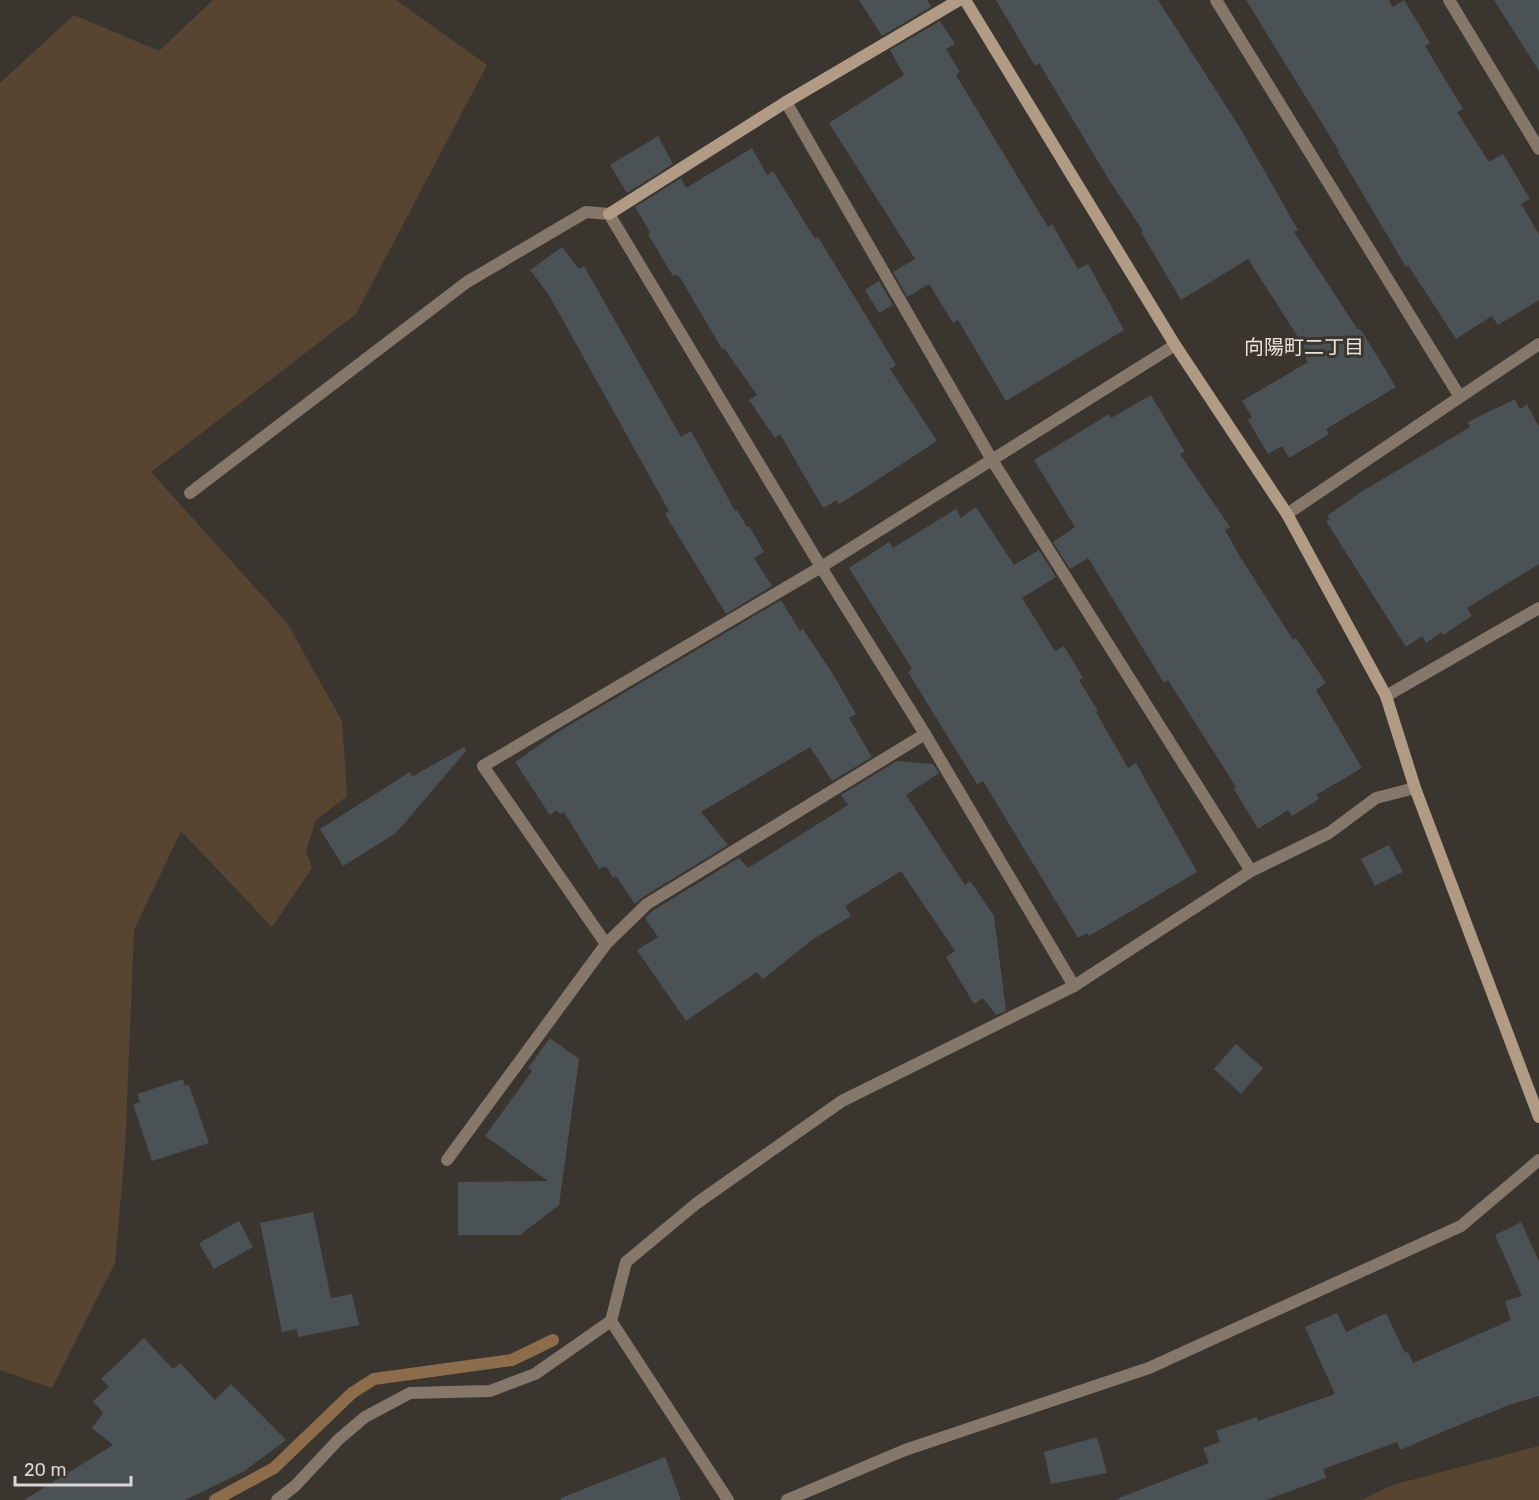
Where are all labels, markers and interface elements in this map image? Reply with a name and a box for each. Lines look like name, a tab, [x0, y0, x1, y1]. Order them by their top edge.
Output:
district label: 向陽町二丁目	[1244, 335, 1364, 359]
scale bar	[15, 1449, 130, 1487]
text: 20 m	[24, 1459, 66, 1481]

